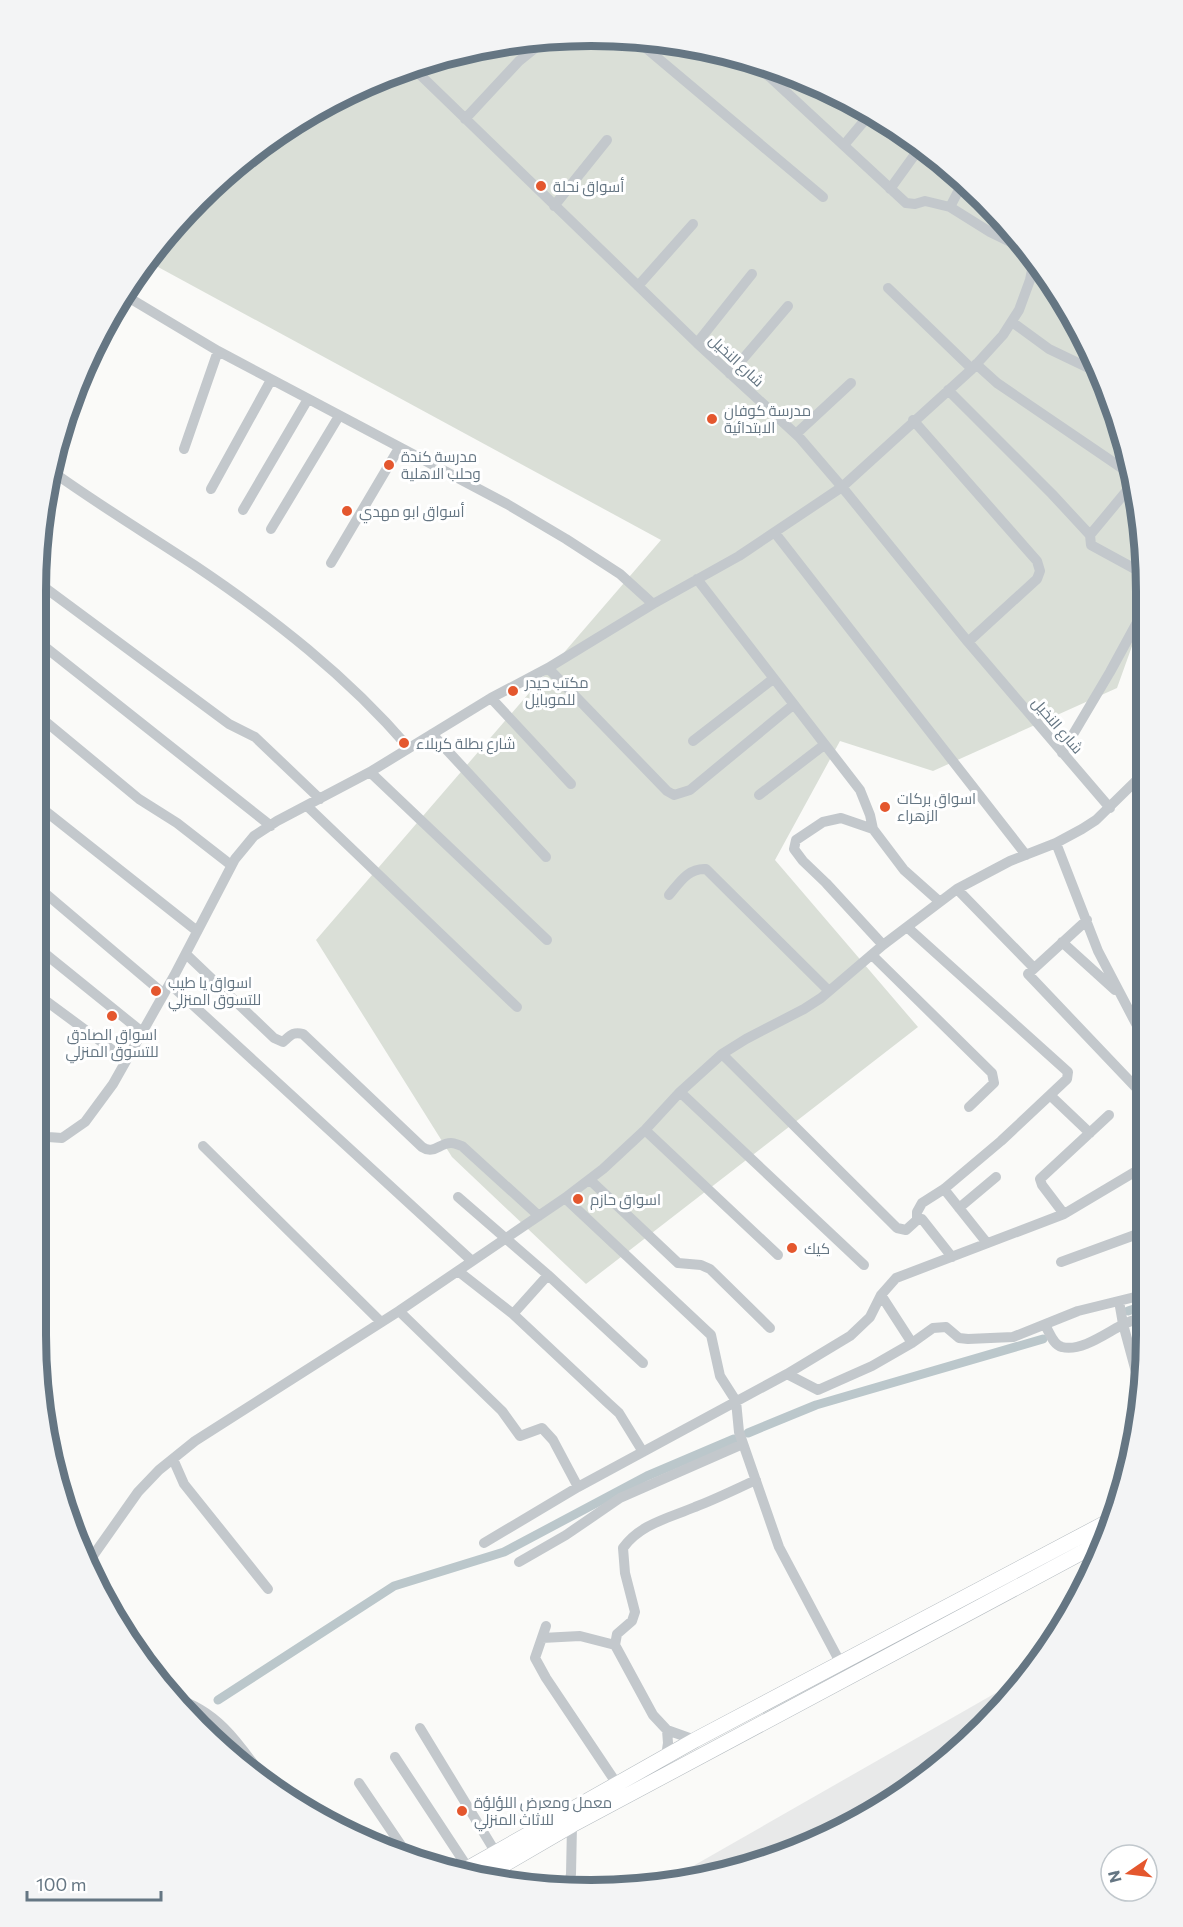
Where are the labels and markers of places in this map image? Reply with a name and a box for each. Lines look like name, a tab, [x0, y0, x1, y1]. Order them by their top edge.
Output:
place label: أسواق نحلة	[553, 177, 624, 197]
marker: أسواق نحلة	[534, 179, 548, 193]
place label: مدرسة كوفان الابتدائية	[724, 401, 811, 436]
marker: مدرسة كوفان الابتدائية	[705, 412, 719, 426]
place label: مدرسة كندة وحلب الاهلية	[401, 447, 481, 483]
marker: مدرسة كندة وحلب الاهلية	[382, 458, 396, 472]
place label: أسواق ابو مهدي	[359, 502, 465, 524]
marker: أسواق ابو مهدي	[340, 504, 354, 518]
place label: مكتب حيدر للموبايل	[524, 673, 589, 710]
marker: مكتب حيدر للموبايل	[506, 684, 520, 698]
place label: شارع بطلة كربلاء	[416, 734, 515, 755]
marker: شارع بطلة كربلاء	[397, 736, 411, 750]
place label: اسواق بركات الزهراء	[897, 789, 976, 825]
marker: اسواق بركات الزهراء	[878, 800, 892, 814]
place label: اسواق يا طيب للتسوق المنزلي	[168, 973, 261, 1012]
marker: اسواق يا طيب للتسوق المنزلي	[149, 984, 163, 998]
marker: اسواق الصادق للتسوق المنزلي	[105, 1009, 119, 1023]
place label: اسواق الصادق للتسوق المنزلي	[65, 1025, 159, 1064]
place label: اسواق حازم	[590, 1190, 661, 1210]
marker: اسواق حازم	[571, 1192, 585, 1206]
place label: كيك	[804, 1239, 830, 1257]
marker: كيك	[785, 1241, 799, 1255]
place label: معمل ومعرض اللؤلؤة للاثاث المنزلي	[474, 1793, 612, 1832]
marker: معمل ومعرض اللؤلؤة للاثاث المنزلي	[455, 1804, 469, 1818]

